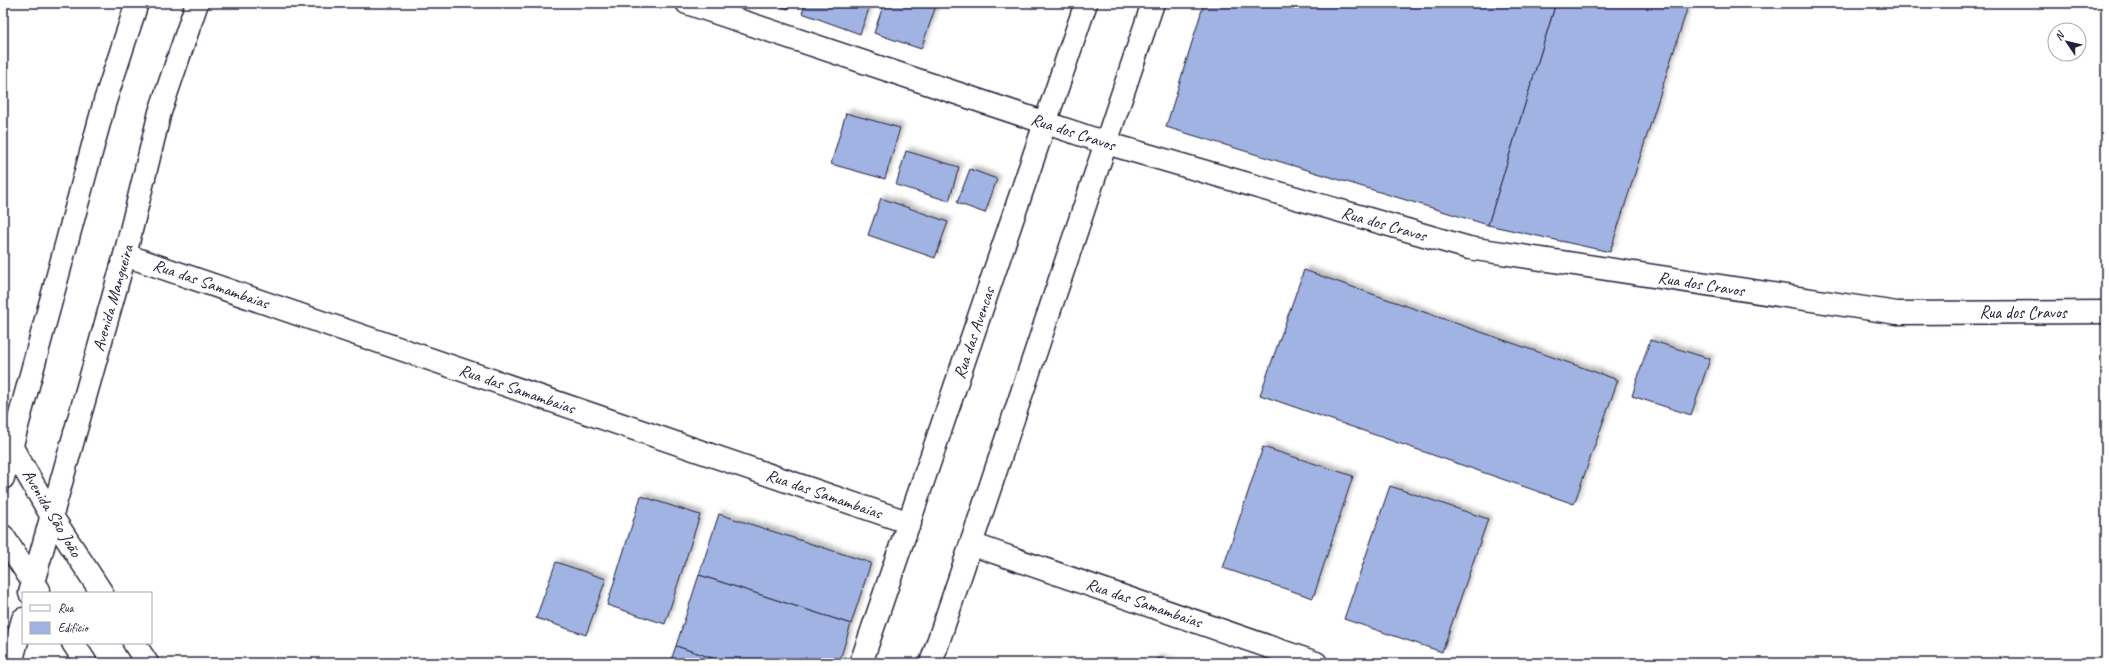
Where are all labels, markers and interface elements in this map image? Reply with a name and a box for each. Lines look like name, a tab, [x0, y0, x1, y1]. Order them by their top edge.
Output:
north arrow	[2047, 22, 2087, 62]
text: N	[2051, 28, 2068, 43]
street label: Rua dos Cravos	[1028, 109, 1119, 156]
street label: Rua dos Cravos	[1339, 202, 1430, 246]
street label: Avenida Mangueira	[88, 241, 139, 354]
street label: Rua das Samambaias	[150, 254, 274, 314]
street label: Rua dos Cravos	[1656, 267, 1747, 301]
street label: Rua das Avencas	[949, 282, 1000, 381]
street label: Rua dos Cravos	[1979, 302, 2068, 323]
street label: Rua das Samambaias	[456, 359, 580, 419]
street label: Rua das Samambaias	[763, 464, 887, 524]
street label: Avenida São João	[18, 465, 87, 562]
street label: Rua das Samambaias	[1083, 573, 1207, 633]
legend	[22, 592, 152, 644]
text: Rua	[58, 600, 75, 616]
text: Edifício	[58, 620, 90, 636]

